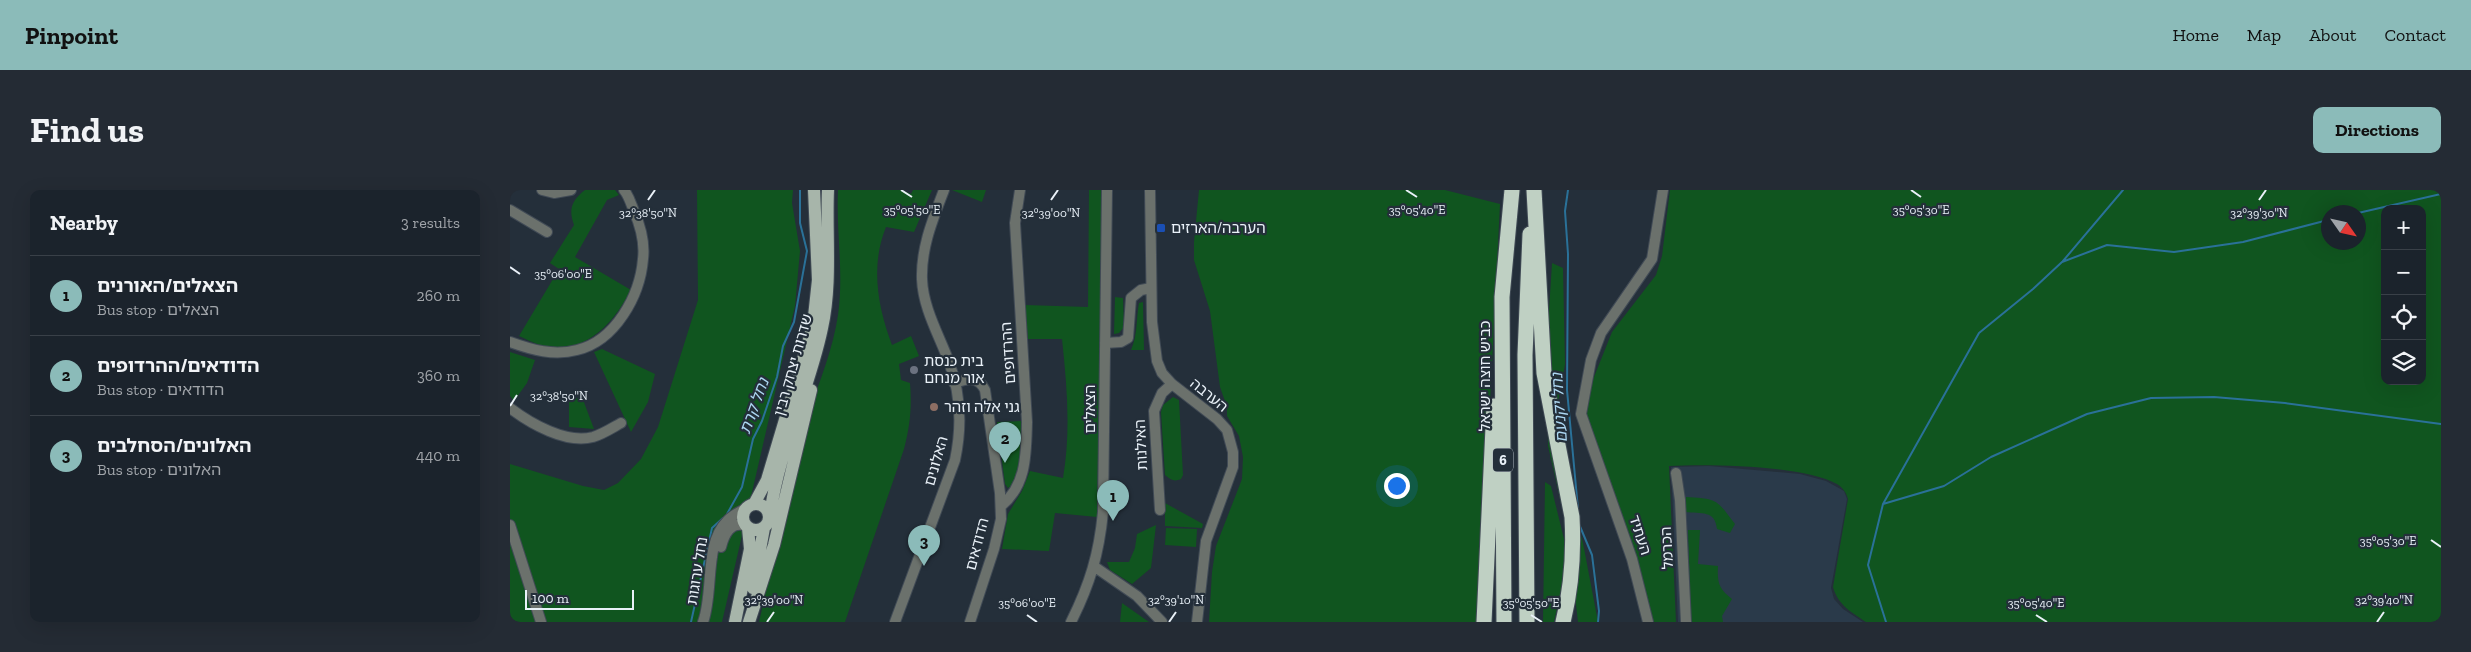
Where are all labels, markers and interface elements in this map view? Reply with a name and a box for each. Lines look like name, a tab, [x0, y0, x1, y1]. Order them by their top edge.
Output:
text: Pinpoint	[25, 21, 118, 50]
text: Home	[2172, 24, 2219, 46]
text: Map	[2247, 24, 2281, 46]
text: About	[2309, 24, 2356, 46]
text: Contact	[2384, 24, 2446, 46]
button: Directions	[2313, 107, 2441, 153]
text: Find us	[30, 109, 144, 151]
text: 35°05'50"E	[884, 203, 940, 217]
text: 35°05'40"E	[1389, 203, 1445, 217]
text: 35°05'30"E	[1893, 203, 1949, 217]
north arrow	[2321, 205, 2366, 250]
map controls	[2381, 205, 2426, 385]
button: +	[2381, 205, 2426, 250]
text: 32°38'50"N	[619, 206, 677, 220]
text: 32°39'00"N	[1022, 206, 1080, 220]
text: 32°39'30"N	[2230, 206, 2288, 220]
text: Nearby	[50, 210, 118, 235]
text: 3 results	[401, 213, 460, 232]
place label: הערבה/הארזים	[1171, 219, 1266, 237]
marker: הערבה/הארזים	[1155, 222, 1167, 234]
button: −	[2381, 250, 2426, 295]
text: 35°06'00"E	[534, 267, 592, 281]
text: הצאלים/האורנים	[97, 274, 238, 297]
text: 1	[63, 286, 69, 305]
text: 260 m	[417, 286, 460, 305]
button: locate	[2381, 295, 2426, 340]
text: Bus stop · הצאלים	[97, 300, 219, 319]
street label: שדרות יצחק רבין	[770, 312, 816, 418]
street label: כביש חוצה ישראל	[1476, 320, 1494, 432]
street label: ההרדופים	[997, 321, 1019, 385]
button: layers	[2381, 340, 2426, 385]
place label: בית כנסת אור מנחם	[924, 352, 985, 387]
text: הדודאים/ההרדופים	[97, 354, 260, 377]
marker: בית כנסת אור מנחם	[908, 364, 920, 376]
text: 2	[62, 366, 70, 385]
text: 360 m	[417, 366, 460, 385]
water label: נחל יקנעם	[1547, 372, 1571, 443]
street label: הערבה	[1186, 374, 1232, 416]
water label: נחל קרת	[735, 375, 773, 436]
text: Bus stop · הדודאים	[97, 380, 224, 399]
street label: הצאלים	[1081, 384, 1099, 434]
text: 32°38'50"N	[530, 389, 588, 403]
place label: גני אלה וזהר	[944, 398, 1020, 416]
marker: גני אלה וזהר	[928, 401, 940, 413]
street label: האילנות	[1131, 419, 1151, 471]
pin: 2	[989, 422, 1021, 463]
text: האלונים/הסחלבים	[97, 434, 252, 457]
street label: האלונים	[920, 434, 952, 488]
text: 3	[62, 446, 70, 465]
text: 440 m	[416, 446, 460, 465]
road number: 6	[1493, 448, 1513, 472]
text: Bus stop · האלונים	[97, 460, 221, 479]
your location	[1384, 473, 1410, 499]
pin: 1	[1097, 480, 1129, 521]
street label: העתיד	[1625, 513, 1655, 557]
street label: הדודאים	[961, 516, 993, 572]
pin: 3	[908, 525, 940, 566]
street label: הכרמל	[1657, 526, 1677, 570]
text: 35°05'30"E	[2360, 534, 2416, 548]
street label: נחל ערוגות	[683, 536, 711, 606]
scale bar	[525, 587, 634, 610]
text: 100 m	[532, 590, 569, 607]
text: 32°39'00"N	[745, 593, 803, 607]
text: 32°39'10"N	[1148, 593, 1204, 607]
text: 32°39'40"N	[2355, 593, 2413, 607]
text: 35°06'00"E	[998, 596, 1056, 610]
text: 35°05'50"E	[1503, 596, 1559, 610]
text: 35°05'40"E	[2008, 596, 2064, 610]

